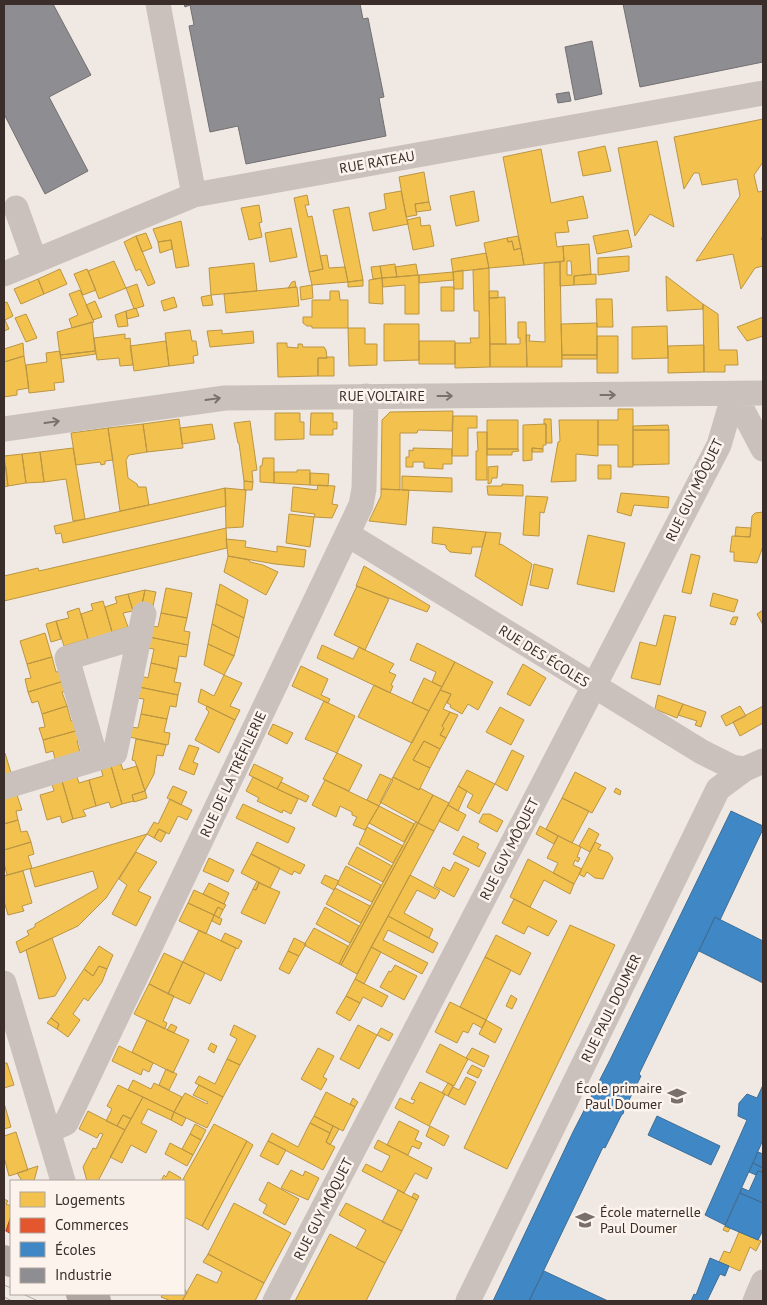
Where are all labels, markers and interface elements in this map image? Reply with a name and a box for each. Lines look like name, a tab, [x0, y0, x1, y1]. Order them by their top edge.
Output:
street label: RUE RATEAU	[338, 146, 416, 178]
street label: RUE VOLTAIRE	[339, 387, 425, 405]
one-way arrow	[600, 390, 616, 400]
one-way arrow	[437, 391, 453, 401]
one-way arrow	[205, 394, 221, 404]
one-way arrow	[44, 417, 60, 427]
street label: RUE GUY MÔQUET	[661, 435, 727, 544]
street label: RUE DES ÉCOLES	[495, 621, 593, 691]
street label: RUE DE LA TRÉFILERIE	[196, 708, 270, 840]
street label: RUE GUY MÔQUET	[476, 795, 543, 903]
street label: RUE PAUL DOUMER	[577, 951, 645, 1065]
place label: École primaire Paul Doumer	[576, 1079, 662, 1113]
school or university icon: École primaire Paul Doumer	[666, 1085, 688, 1107]
street label: RUE GUY MÔQUET	[290, 1155, 357, 1263]
legend	[10, 1180, 185, 1295]
text: Logements	[55, 1190, 125, 1209]
place label: École maternelle Paul Doumer	[600, 1203, 701, 1237]
school or university icon: École maternelle Paul Doumer	[574, 1209, 596, 1231]
text: Commerces	[55, 1215, 129, 1234]
text: Écoles	[55, 1240, 96, 1259]
text: Industrie	[55, 1265, 112, 1284]

